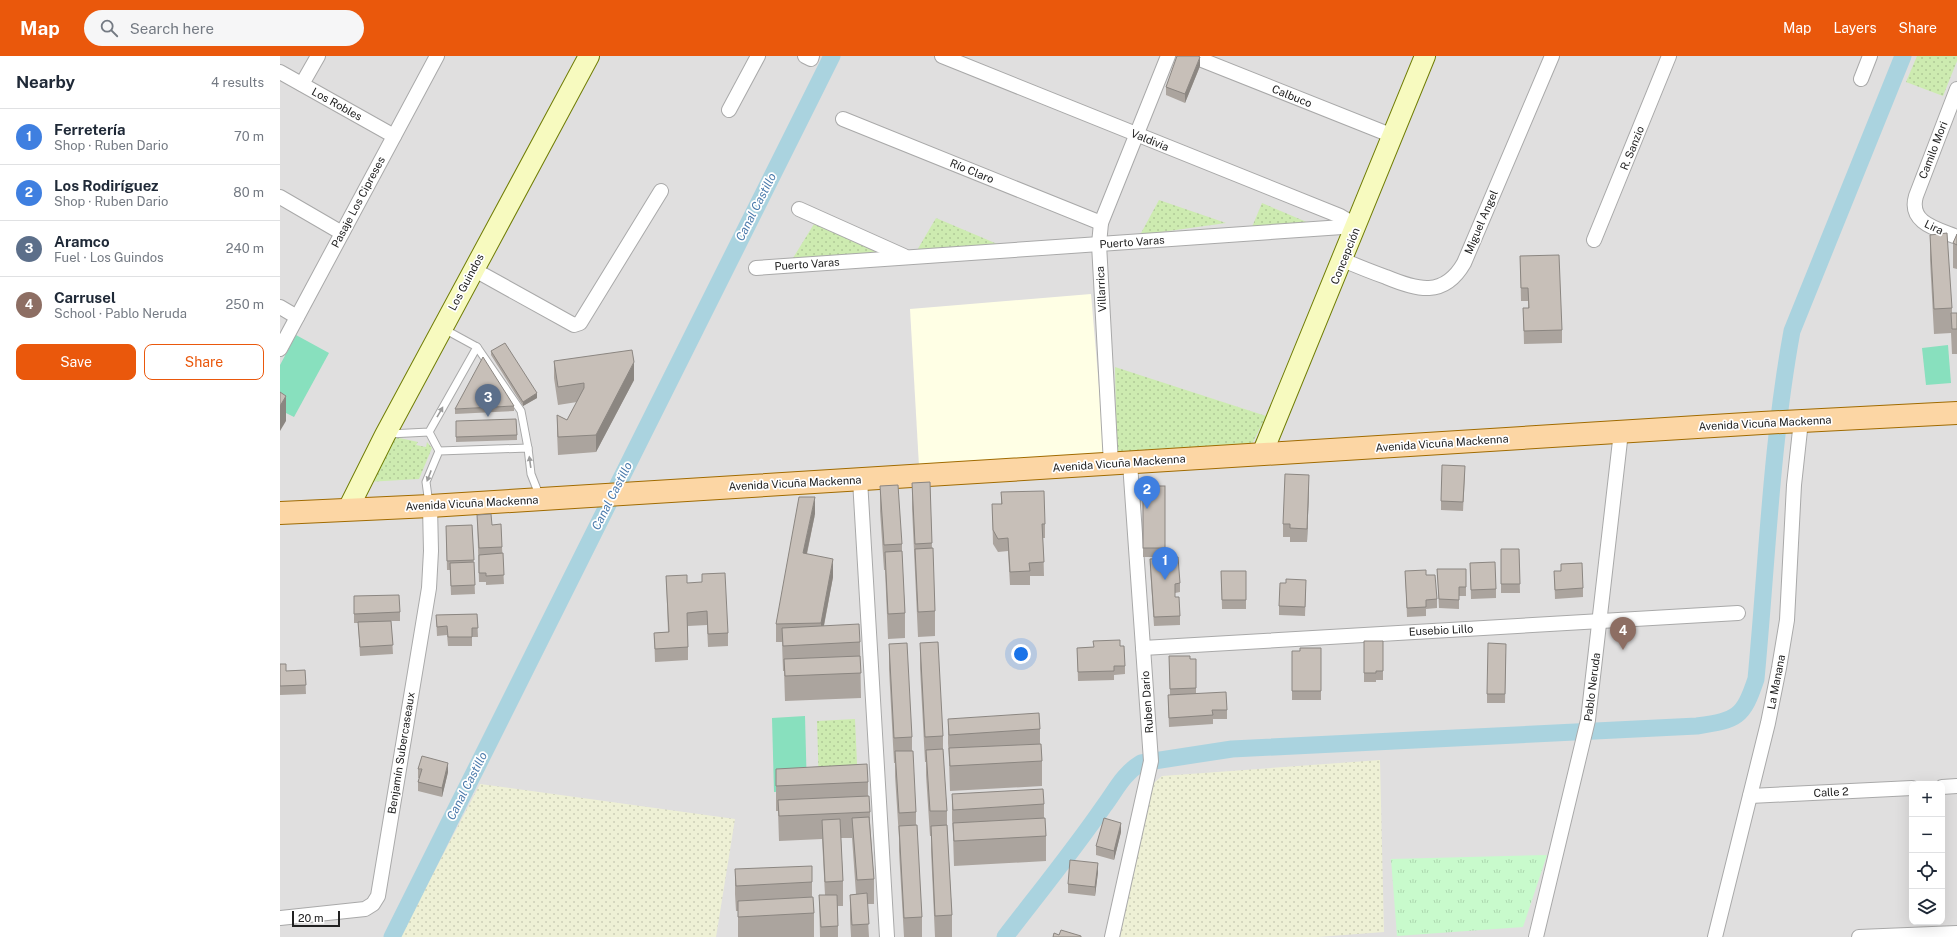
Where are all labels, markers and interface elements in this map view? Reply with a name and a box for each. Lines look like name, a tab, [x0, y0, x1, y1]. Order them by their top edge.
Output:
search box	[84, 10, 364, 46]
text: Map	[20, 17, 60, 39]
icon: search	[98, 17, 120, 39]
text: Search here	[130, 20, 214, 37]
text: Map	[1783, 20, 1811, 36]
text: Layers	[1833, 20, 1877, 36]
text: Share	[1899, 20, 1937, 36]
text: Nearby	[16, 72, 75, 92]
text: 4 results	[211, 75, 264, 90]
street label: Calbuco	[1270, 83, 1314, 109]
street label: Los Robles	[310, 85, 365, 123]
street label: Camilo Mori	[1917, 120, 1949, 180]
text: Ferretería	[54, 121, 126, 138]
street label: R. Sanzio	[1618, 124, 1646, 172]
street label: Valdivia	[1129, 127, 1171, 153]
text: 1	[26, 129, 32, 144]
text: 70 m	[234, 129, 264, 144]
text: Shop · Ruben Dario	[54, 138, 168, 153]
street label: Pasaje Los Cipreses	[329, 154, 387, 250]
street label: Río Claro	[948, 157, 996, 185]
water label: Canal Castillo	[733, 170, 779, 243]
text: Los Rodiríguez	[54, 177, 159, 194]
text: 2	[25, 185, 33, 200]
text: 80 m	[233, 185, 264, 200]
street label: Miguel Angel	[1462, 188, 1500, 256]
text: Shop · Ruben Dario	[54, 194, 168, 209]
street label: Lira	[1923, 217, 1945, 237]
street label: Concepción	[1328, 226, 1362, 286]
text: Aramco	[54, 233, 110, 250]
street label: Puerto Varas	[1099, 234, 1165, 250]
text: 3	[25, 241, 33, 256]
text: 240 m	[226, 241, 264, 256]
text: Fuel · Los Guindos	[54, 250, 164, 265]
street label: Los Guindos	[446, 251, 486, 312]
street label: Puerto Varas	[774, 256, 840, 272]
street label: Villarrica	[1094, 266, 1108, 312]
text: Carrusel	[54, 289, 116, 306]
text: 4	[25, 297, 33, 312]
text: 250 m	[226, 297, 264, 312]
text: School · Pablo Neruda	[54, 306, 187, 321]
button: Save	[16, 344, 136, 380]
button: Share	[144, 344, 264, 380]
pin: 3	[475, 384, 501, 417]
one-way arrow	[437, 406, 444, 418]
street label: Avenida Vicuña Mackenna	[1698, 414, 1832, 432]
street label: Avenida Vicuña Mackenna	[1375, 432, 1509, 454]
street label: Avenida Vicuña Mackenna	[1052, 452, 1186, 474]
one-way arrow	[527, 456, 533, 468]
water label: Canal Castillo	[589, 459, 635, 532]
one-way arrow	[425, 471, 431, 483]
street label: Avenida Vicuña Mackenna	[728, 474, 862, 492]
pin: 2	[1134, 476, 1160, 509]
street label: Avenida Vicuña Mackenna	[405, 494, 539, 512]
pin: 1	[1152, 547, 1178, 580]
pin: 4	[1610, 617, 1636, 650]
street label: Eusebio Lillo	[1408, 622, 1474, 638]
your location	[1011, 644, 1031, 664]
street label: Pablo Neruda	[1582, 652, 1602, 722]
street label: La Manana	[1765, 654, 1787, 710]
street label: Ruben Dario	[1139, 670, 1155, 734]
street label: Benjamín Subercaseaux	[385, 691, 417, 815]
water label: Canal Castillo	[444, 749, 490, 822]
map controls	[1909, 781, 1945, 925]
button: +	[1909, 781, 1945, 817]
street label: Calle 2	[1813, 785, 1849, 799]
button: −	[1909, 817, 1945, 853]
button: locate	[1909, 853, 1945, 889]
button: layers	[1909, 889, 1945, 925]
scale bar	[292, 909, 340, 928]
text: 20 m	[298, 912, 323, 924]

